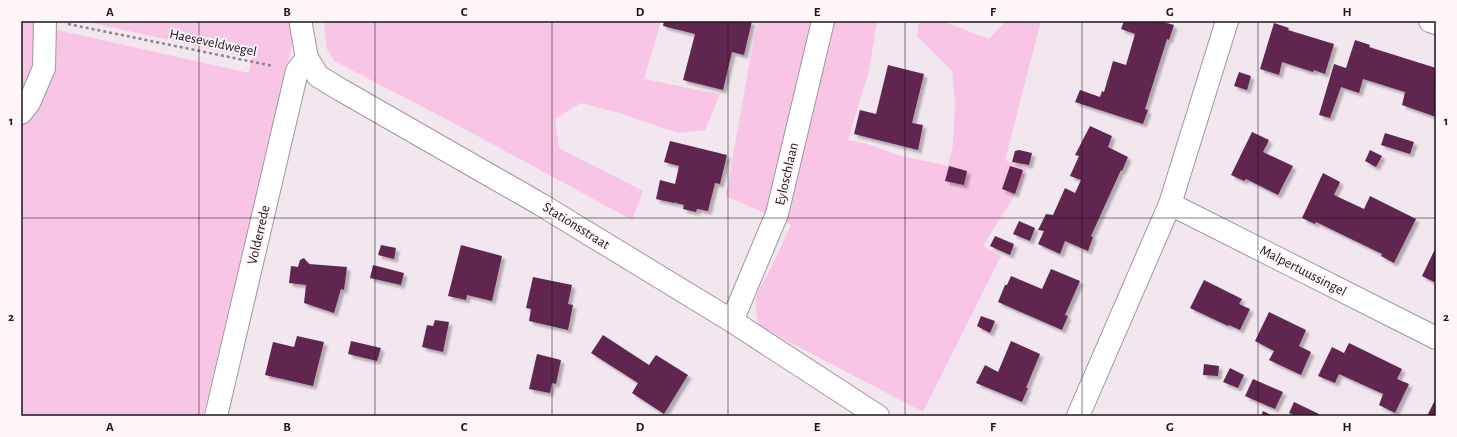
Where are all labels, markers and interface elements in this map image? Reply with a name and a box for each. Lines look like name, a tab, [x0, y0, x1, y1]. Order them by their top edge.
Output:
text: A	[106, 6, 114, 19]
text: B	[283, 6, 291, 19]
text: C	[461, 6, 468, 19]
text: D	[636, 6, 645, 19]
text: E	[814, 6, 821, 19]
text: F	[990, 6, 997, 19]
text: G	[1166, 6, 1174, 19]
text: H	[1342, 6, 1352, 19]
street label: Haeseveldwegel	[168, 27, 258, 59]
text: 1	[9, 115, 13, 128]
text: 1	[1444, 115, 1448, 128]
street label: Eyloschlaan	[773, 141, 801, 207]
street label: Stationsstraat	[540, 200, 612, 252]
street label: Volderrede	[245, 204, 273, 266]
street label: Malpertuussingel	[1257, 243, 1349, 299]
text: 2	[8, 311, 14, 324]
text: 2	[1443, 311, 1449, 324]
text: A	[106, 421, 114, 434]
text: B	[283, 421, 291, 434]
text: C	[461, 421, 468, 434]
text: D	[636, 421, 645, 434]
text: E	[814, 421, 821, 434]
text: F	[990, 421, 997, 434]
text: G	[1166, 421, 1174, 434]
text: H	[1342, 421, 1352, 434]

